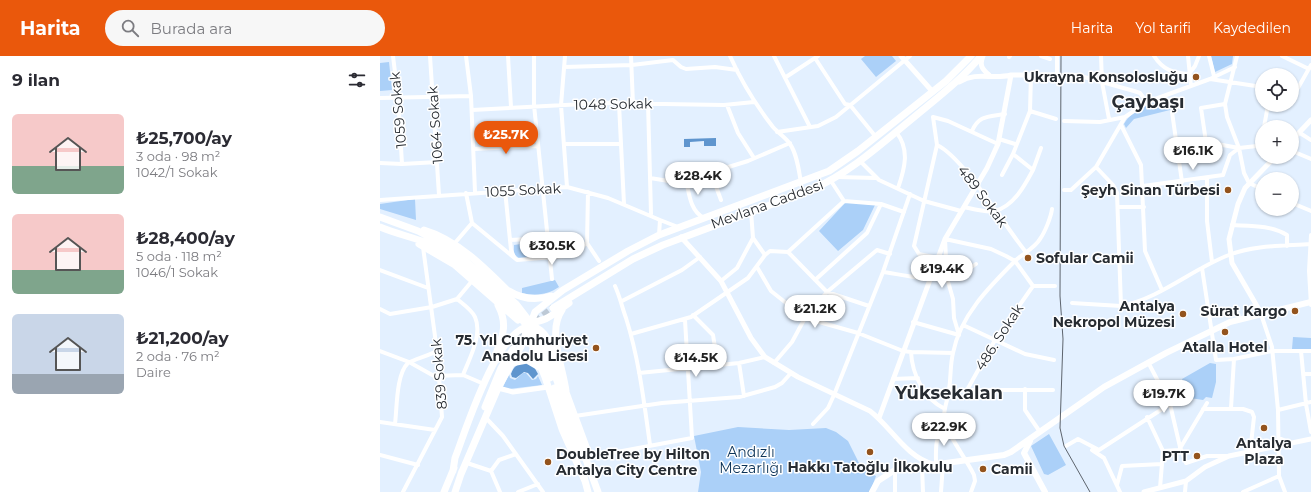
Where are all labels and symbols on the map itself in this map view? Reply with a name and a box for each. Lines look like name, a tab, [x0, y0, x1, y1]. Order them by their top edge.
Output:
place label: Ukrayna Konsolosluğu	[1024, 68, 1188, 86]
street label: 1059 Sokak	[386, 70, 410, 149]
marker: Ukrayna Konsolosluğu	[1191, 72, 1201, 82]
street label: 1064 Sokak	[423, 85, 447, 165]
district label: Çaybaşı	[1111, 91, 1185, 113]
street label: 1048 Sokak	[574, 94, 653, 114]
pin: ₺25.7K	[473, 121, 539, 155]
pin: ₺16.1K	[1160, 137, 1226, 171]
pin: ₺28.4K	[665, 162, 731, 196]
street label: 489 Sokak	[954, 162, 1012, 231]
street label: Mevlana Caddesi	[708, 175, 826, 233]
street label: 1055 Sokak	[485, 179, 562, 201]
place label: Şeyh Sinan Türbesi	[1081, 181, 1220, 199]
marker: Şeyh Sinan Türbesi	[1223, 185, 1233, 195]
pin: ₺30.5K	[519, 232, 585, 266]
place label: Sofular Camii	[1036, 249, 1134, 267]
marker: Sofular Camii	[1023, 253, 1033, 263]
pin: ₺19.4K	[909, 255, 975, 289]
pin: ₺21.2K	[782, 295, 848, 329]
place label: Antalya Nekropol Müzesi	[1053, 297, 1175, 331]
street label: 486. Sokak	[971, 300, 1028, 374]
place label: Sürat Kargo	[1201, 302, 1287, 320]
marker: Sürat Kargo	[1290, 306, 1300, 316]
marker: Antalya Nekropol Müzesi	[1178, 309, 1188, 319]
marker: Atalla Hotel	[1220, 327, 1230, 337]
place label: 75. Yıl Cumhuriyet Anadolu Lisesi	[455, 331, 588, 365]
street label: 839 Sokak	[427, 337, 451, 410]
place label: Atalla Hotel	[1181, 338, 1268, 356]
marker: 75. Yıl Cumhuriyet Anadolu Lisesi	[591, 343, 601, 353]
pin: ₺14.5K	[663, 344, 729, 378]
pin: ₺19.7K	[1131, 380, 1197, 414]
district label: Yüksekalan	[894, 382, 1003, 404]
pin: ₺22.9K	[911, 413, 977, 447]
marker: Antalya Plaza	[1259, 423, 1269, 433]
place label: Antalya Plaza	[1235, 434, 1292, 468]
park label: Andızlı Mezarlığı	[719, 443, 783, 477]
place label: DoubleTree by Hilton Antalya City Centre	[555, 445, 710, 479]
marker: Hakkı Tatoğlu İlkokulu	[865, 447, 875, 457]
place label: PTT	[1162, 447, 1189, 465]
marker: PTT	[1192, 451, 1202, 461]
marker: DoubleTree by Hilton Antalya City Centre	[543, 457, 553, 467]
place label: Hakkı Tatoğlu İlkokulu	[787, 458, 953, 476]
place label: Camii	[991, 460, 1033, 478]
marker: Camii	[978, 464, 988, 474]

